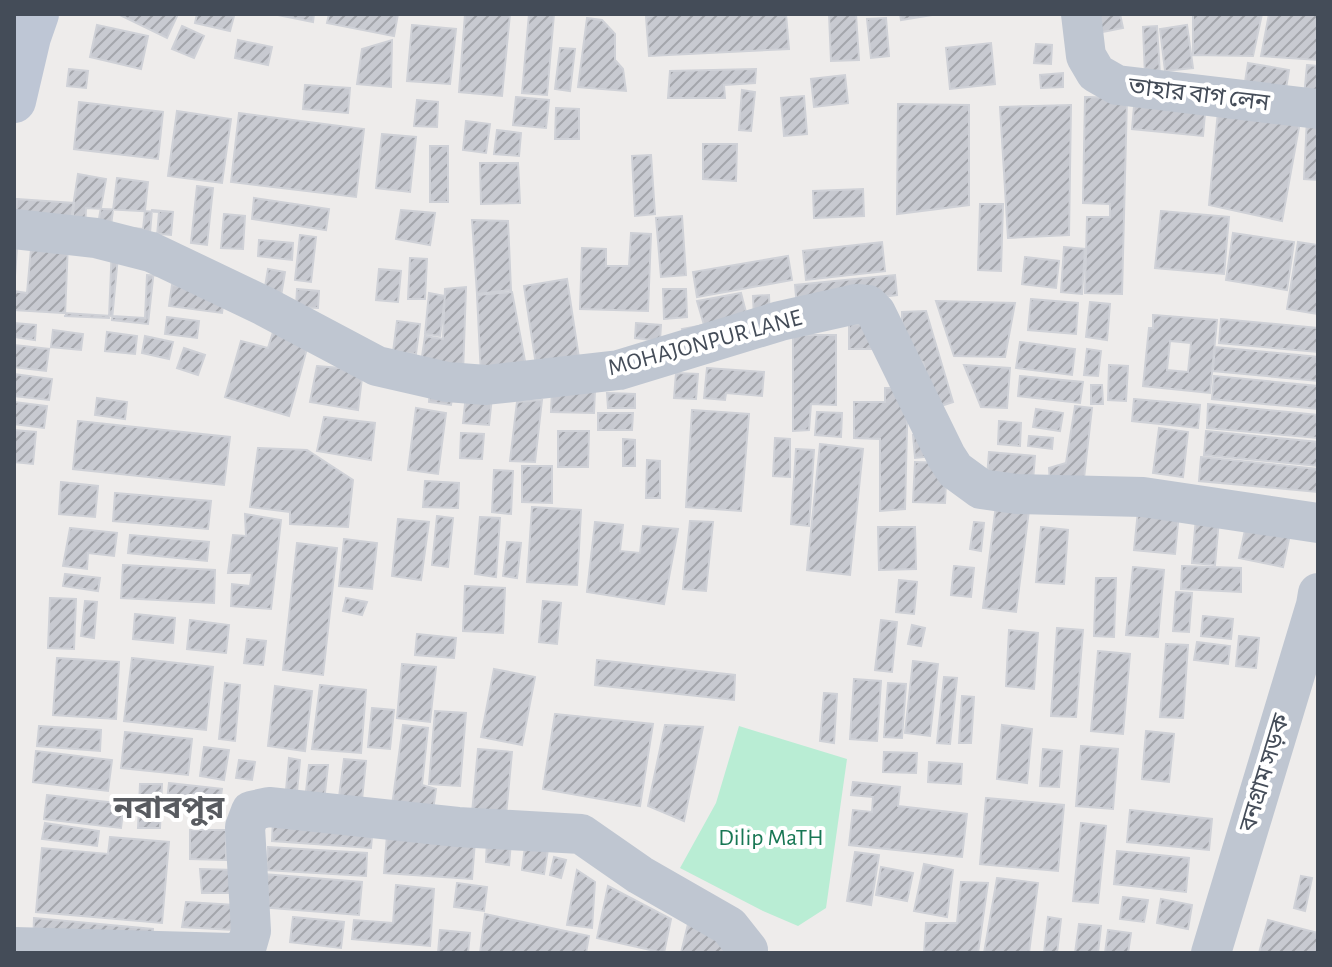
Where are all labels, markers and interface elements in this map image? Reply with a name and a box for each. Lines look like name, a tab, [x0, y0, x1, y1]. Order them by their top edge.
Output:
street label: তাহার বাগ লেন	[1126, 74, 1271, 116]
street label: MOHAJONPUR LANE	[605, 305, 805, 380]
street label: বনগ্রাম সড়ক	[1235, 711, 1294, 836]
district label: নবাবপুর	[113, 792, 225, 826]
park label: Dilip MaTH	[718, 826, 824, 850]

